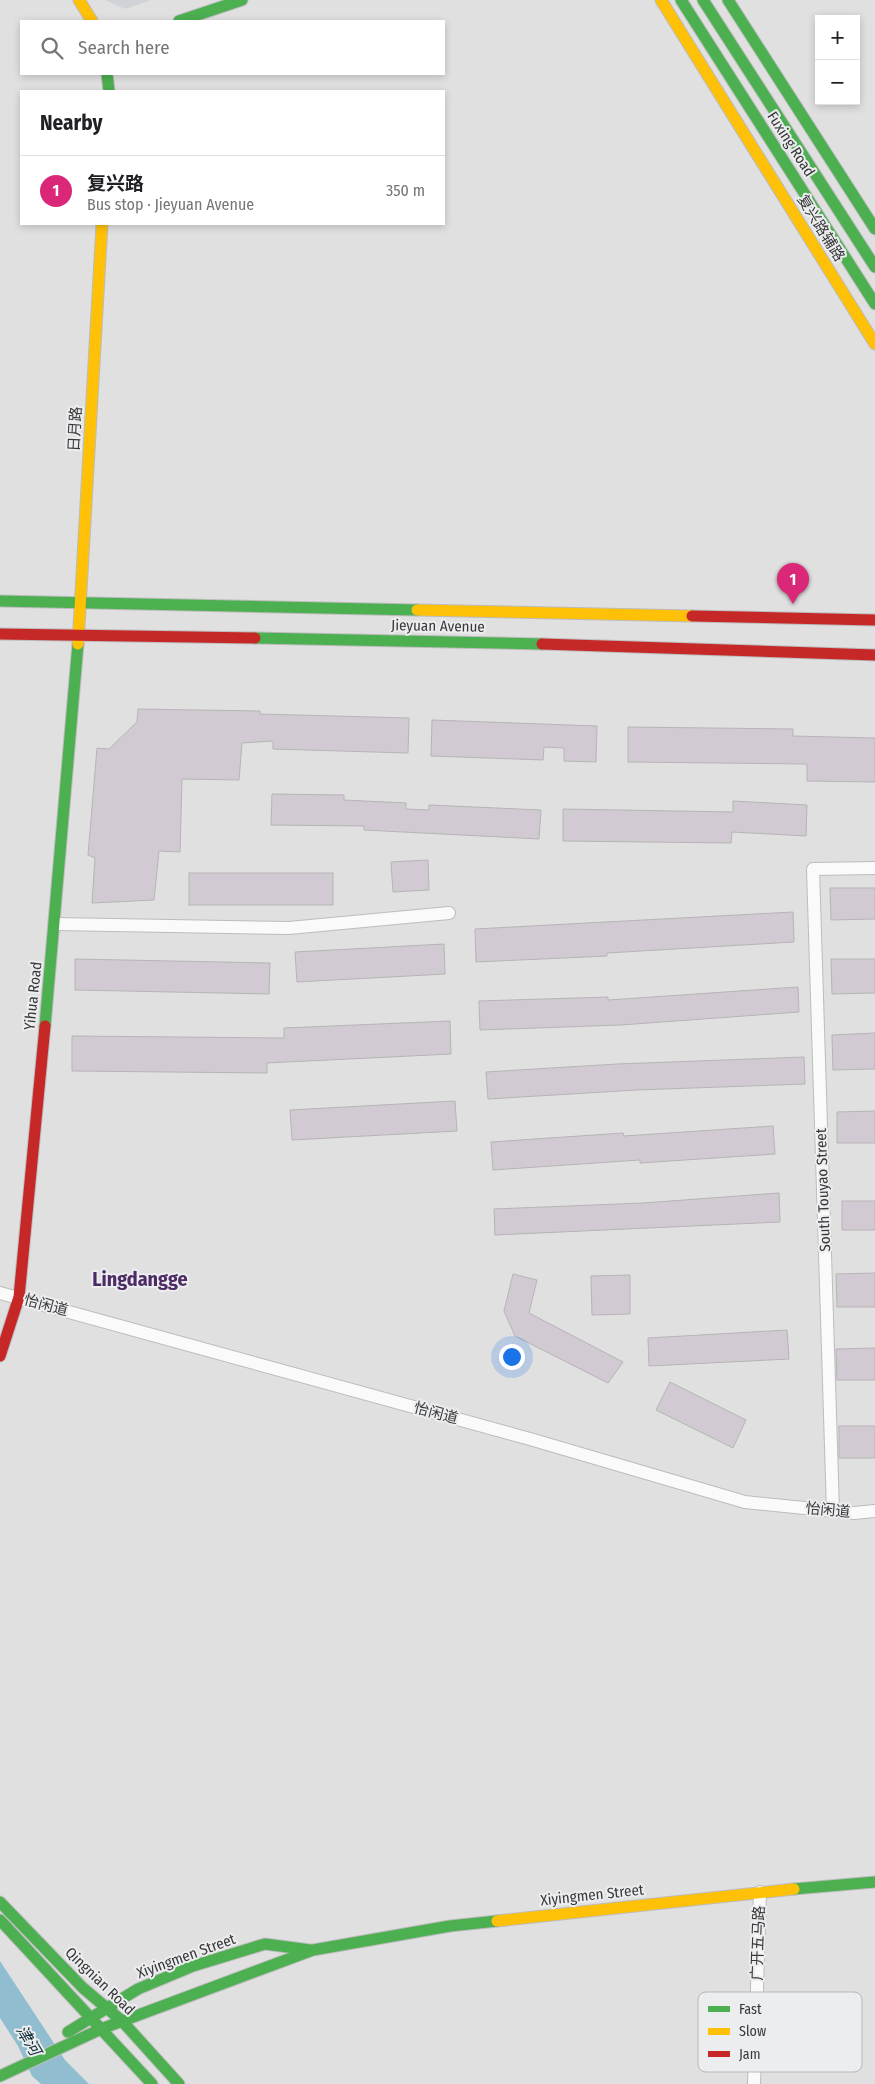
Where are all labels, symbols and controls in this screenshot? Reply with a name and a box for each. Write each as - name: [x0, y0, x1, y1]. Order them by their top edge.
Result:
- map controls: [815, 15, 860, 105]
- button: +: [815, 15, 860, 60]
- search box: [20, 20, 445, 75]
- icon: search: [38, 34, 66, 62]
- text: Search here: [78, 36, 170, 59]
- button: −: [815, 60, 860, 105]
- street label: Fuxing Road: [763, 108, 819, 180]
- text: Nearby: [40, 110, 102, 136]
- text: 复兴路: [87, 172, 144, 195]
- text: 1: [53, 181, 59, 200]
- text: 350 m: [386, 181, 425, 200]
- street label: 复兴路辅路: [793, 191, 849, 265]
- text: Bus stop · Jieyuan Avenue: [87, 195, 254, 214]
- street label: 日月路: [65, 406, 85, 452]
- pin: 1: [777, 563, 809, 604]
- street label: Jieyuan Avenue: [391, 616, 485, 636]
- street label: Yihua Road: [20, 961, 46, 1031]
- street label: South Touyao Street: [812, 1128, 834, 1252]
- district label: Lingdangge: [92, 1267, 188, 1291]
- street label: 怡闲道: [22, 1290, 70, 1320]
- your location: [499, 1344, 525, 1370]
- street label: 怡闲道: [412, 1398, 460, 1428]
- street label: 怡闲道: [805, 1499, 851, 1521]
- street label: Xiyingmen Street: [539, 1881, 645, 1909]
- street label: 广开五马路: [748, 1905, 768, 1981]
- street label: Xiyingmen Street: [134, 1930, 238, 1982]
- street label: Qingnian Road: [61, 1943, 139, 2019]
- legend: [698, 1992, 862, 2072]
- text: Fast: [739, 2001, 762, 2018]
- water label: 津河: [12, 2022, 46, 2061]
- text: Slow: [739, 2023, 766, 2040]
- text: Jam: [739, 2046, 760, 2063]

